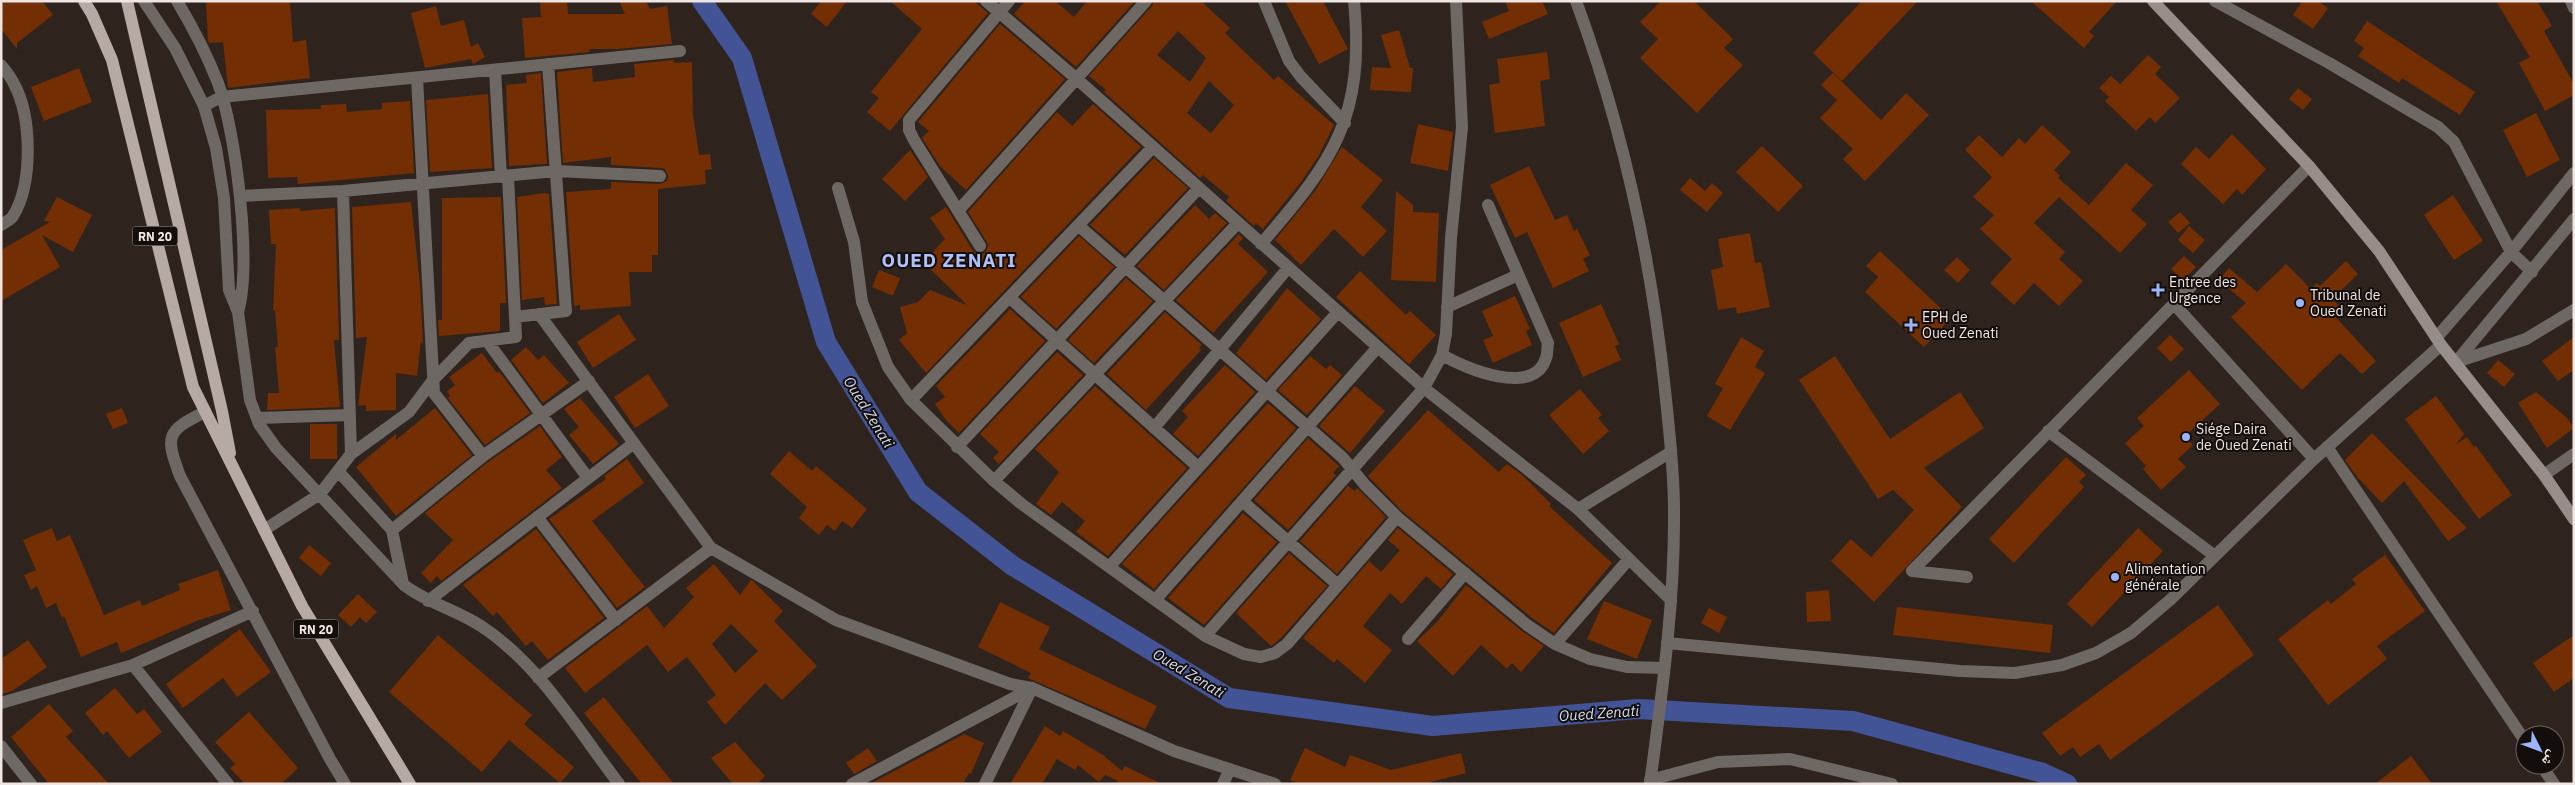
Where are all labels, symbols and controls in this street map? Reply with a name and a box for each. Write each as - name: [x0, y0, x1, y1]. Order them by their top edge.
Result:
- road number: RN 20: [132, 227, 178, 246]
- district label: OUED ZENATI: [882, 248, 1016, 272]
- place label: Entree des Urgence: [2169, 273, 2237, 307]
- marker: Entree des Urgence: [2151, 283, 2165, 297]
- place label: Tribunal de Oued Zenati: [2310, 286, 2387, 320]
- marker: Tribunal de Oued Zenati: [2294, 297, 2306, 309]
- place label: EPH de Oued Zenati: [1922, 308, 1999, 342]
- marker: EPH de Oued Zenati: [1904, 318, 1918, 332]
- water label: Oued Zenati: [840, 373, 898, 451]
- place label: Siége Daira de Oued Zenati: [2196, 420, 2292, 454]
- marker: Siége Daira de Oued Zenati: [2180, 431, 2192, 443]
- place label: Alimentation générale: [2125, 560, 2206, 594]
- marker: Alimentation générale: [2109, 571, 2121, 583]
- road number: RN 20: [294, 620, 338, 638]
- water label: Oued Zenati: [1150, 644, 1228, 702]
- water label: Oued Zenati: [1558, 701, 1640, 725]
- north arrow: [2515, 725, 2565, 775]
- text: ش: [2538, 747, 2561, 770]

